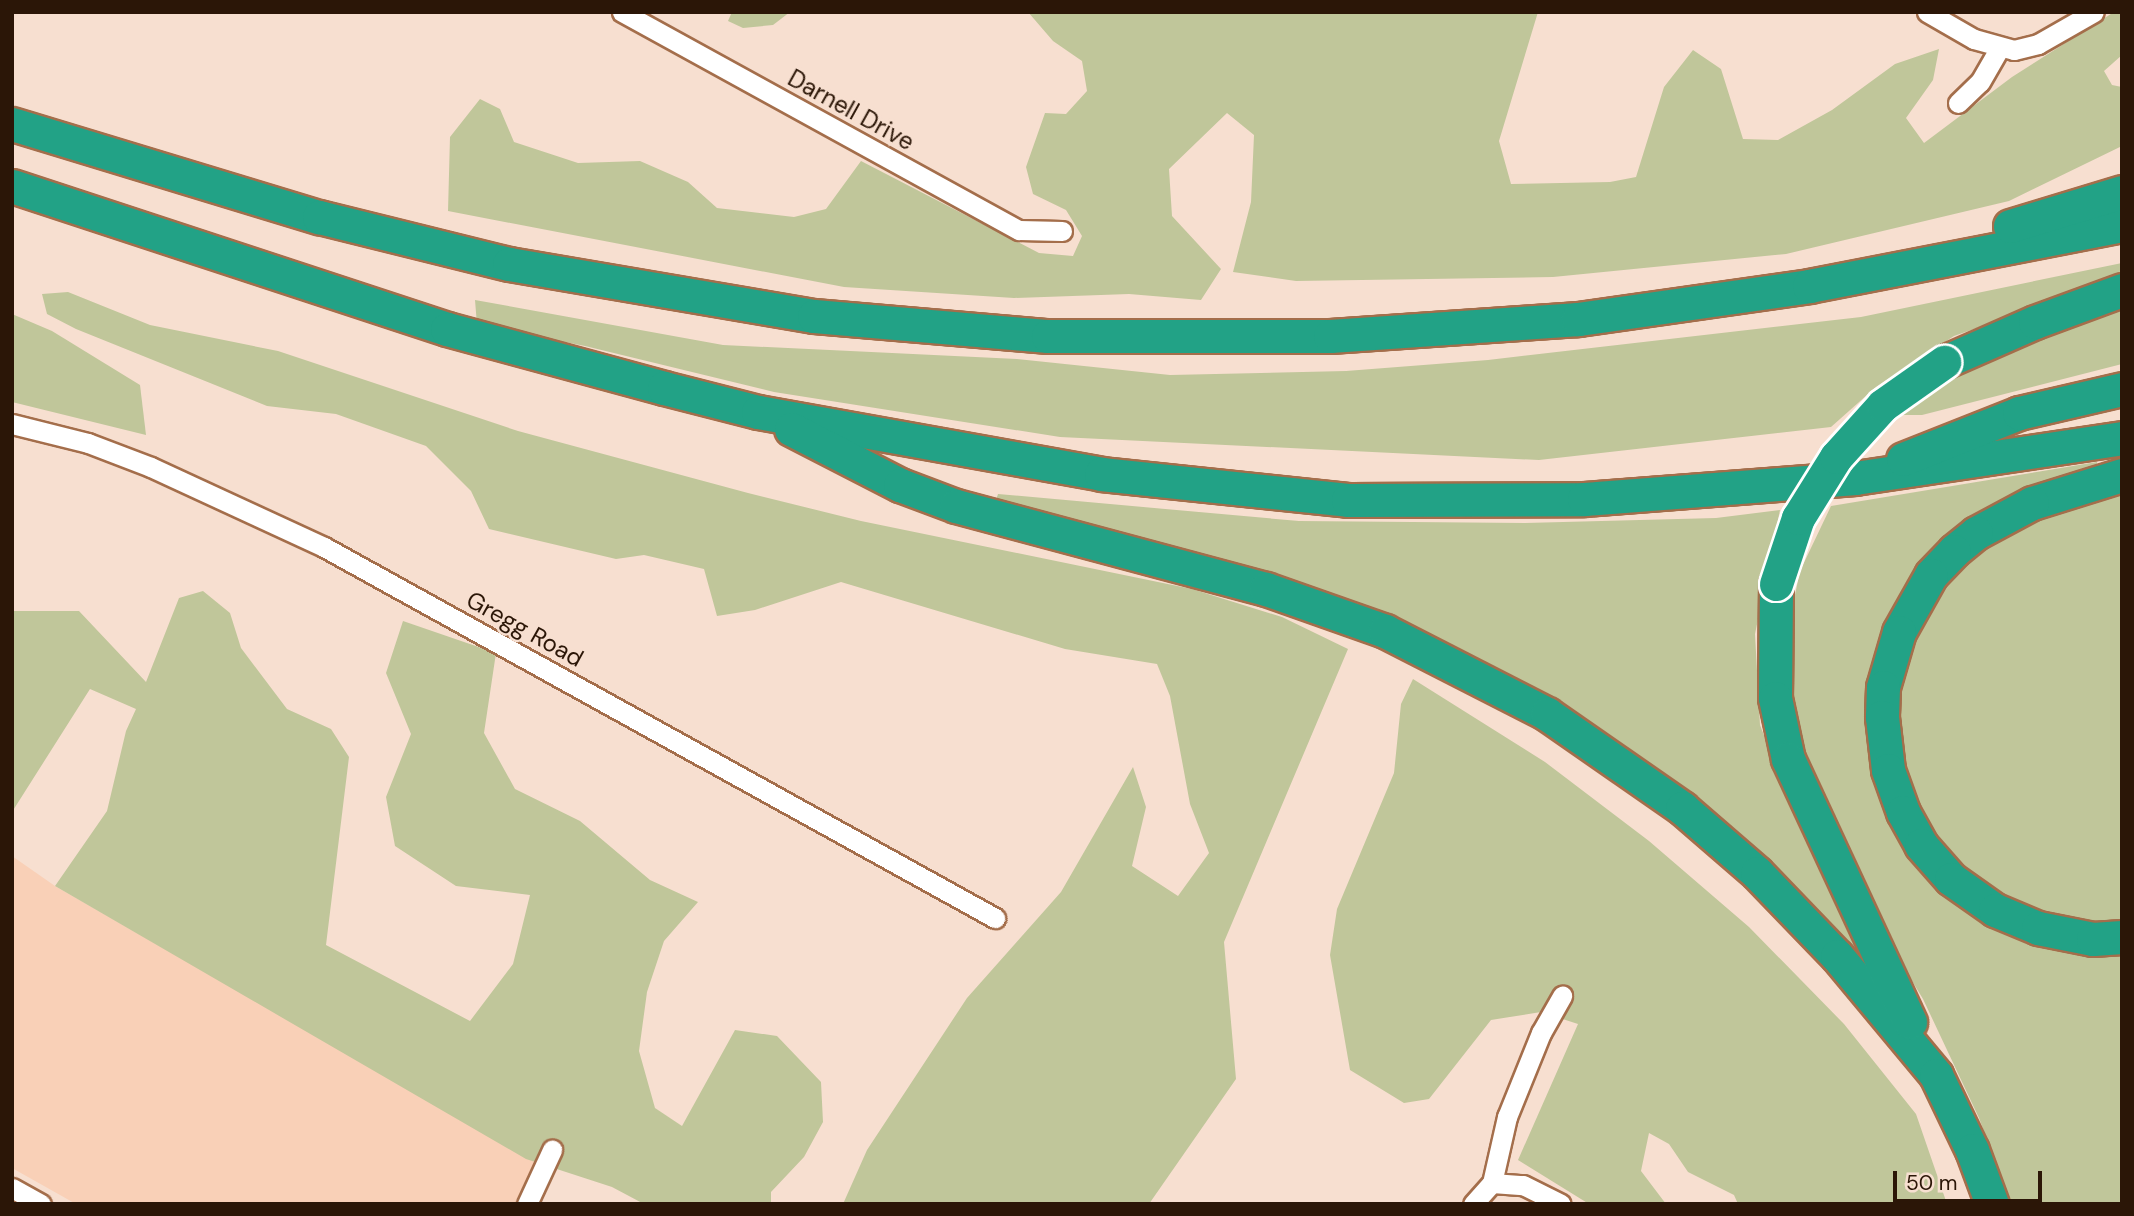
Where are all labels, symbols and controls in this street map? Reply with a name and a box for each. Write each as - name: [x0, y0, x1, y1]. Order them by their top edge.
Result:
- street label: Darnell Drive: [783, 64, 919, 156]
- street label: Gregg Road: [462, 585, 588, 673]
- scale bar: [1896, 1156, 2045, 1200]
- text: 50 m: [1906, 1169, 1957, 1197]

